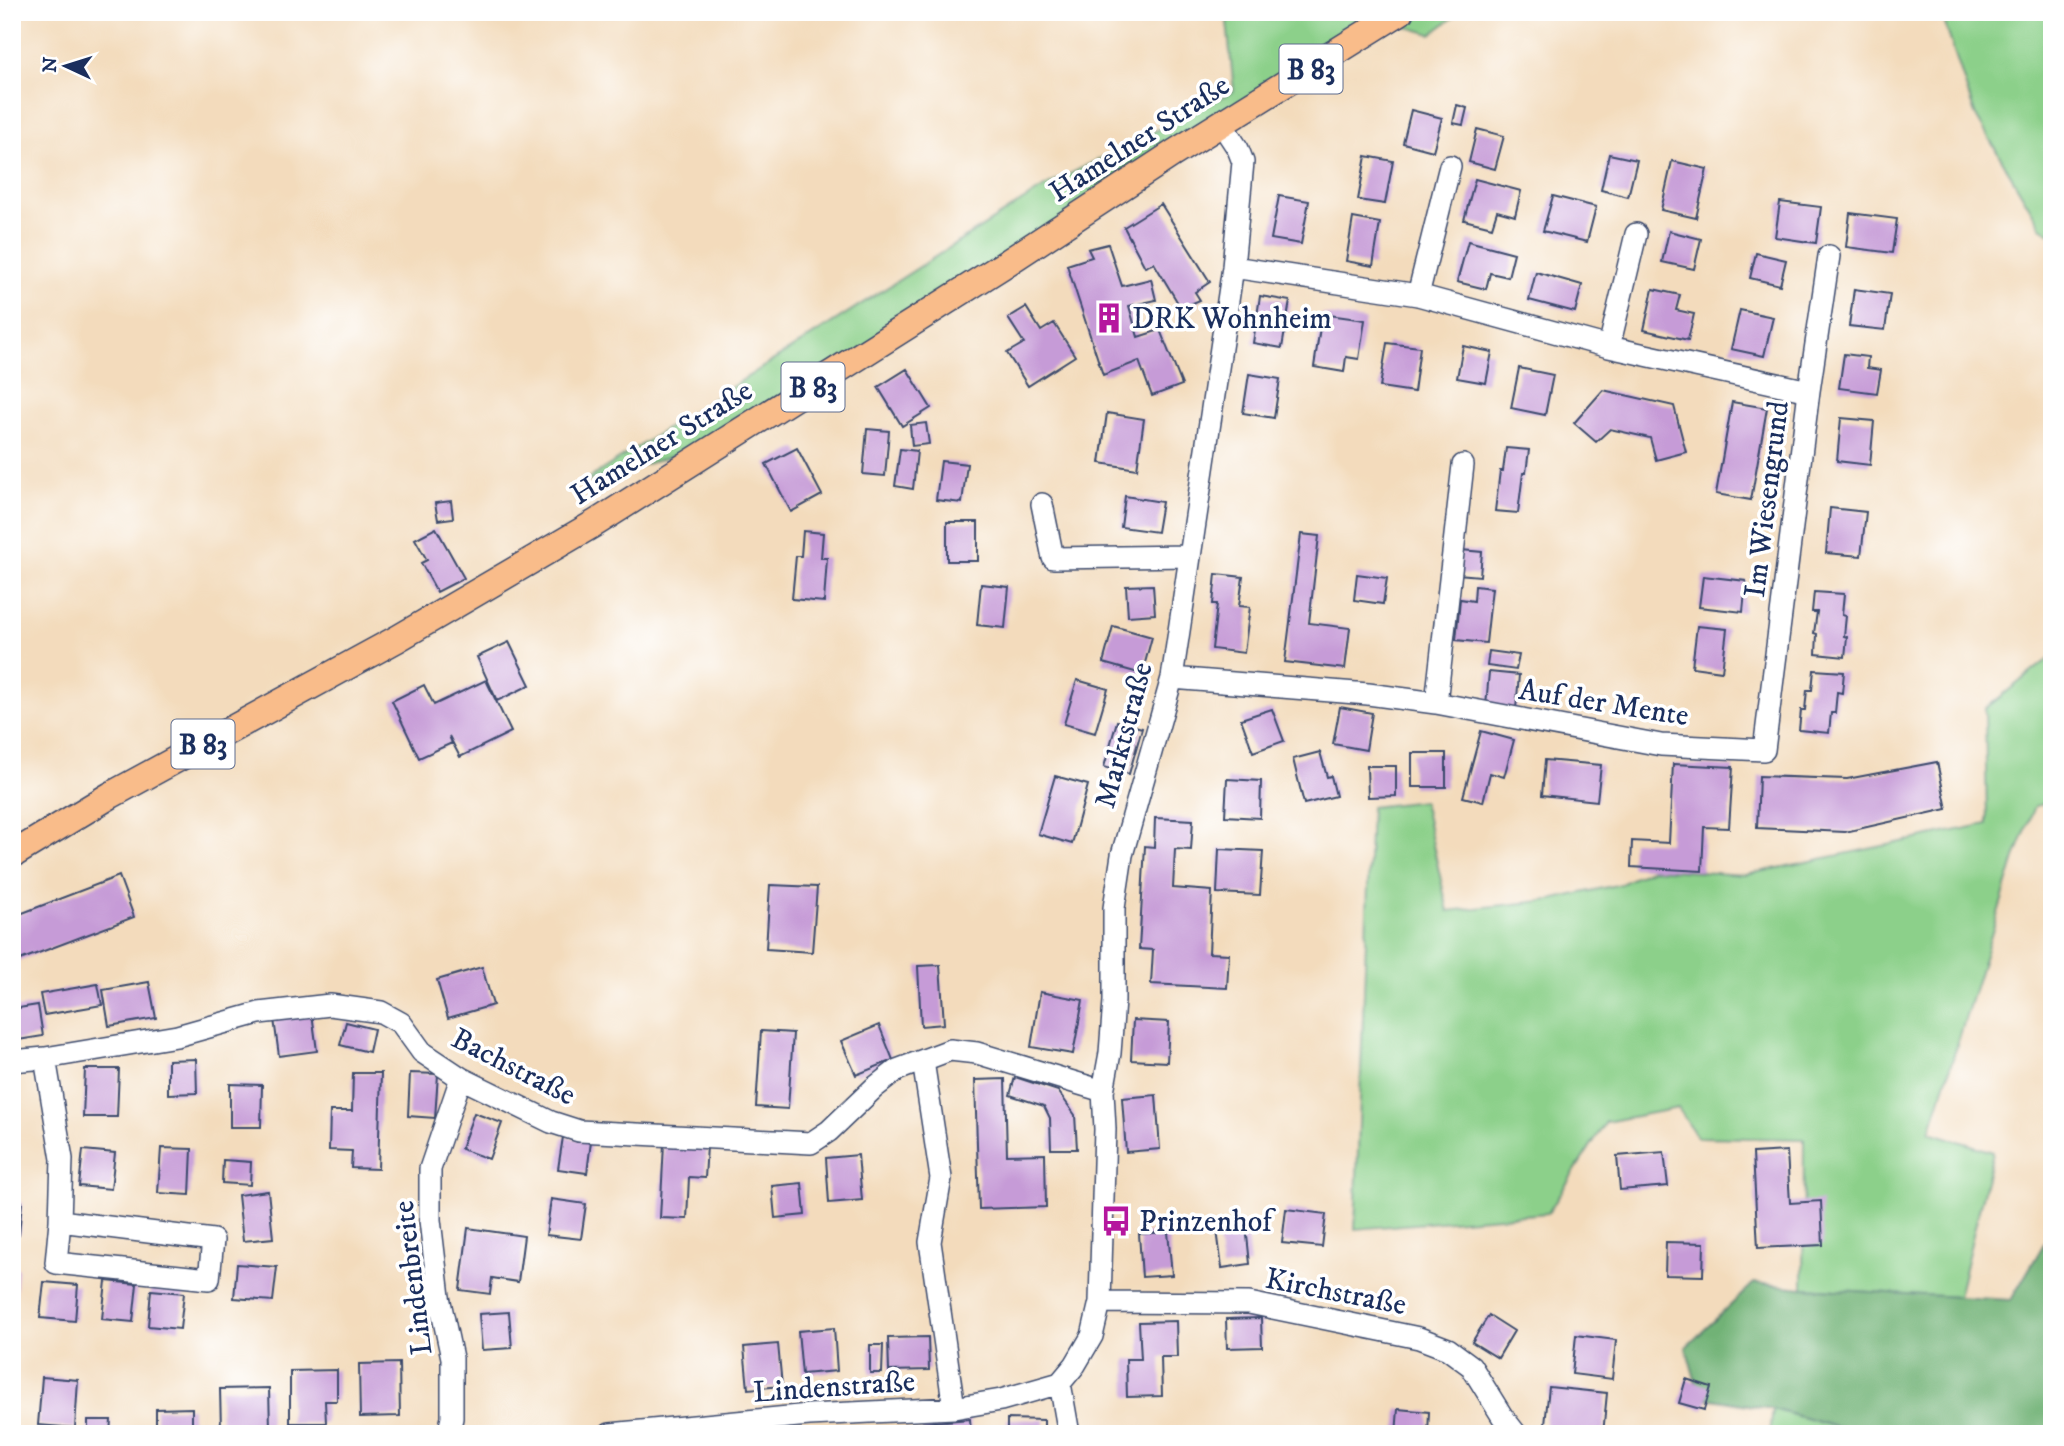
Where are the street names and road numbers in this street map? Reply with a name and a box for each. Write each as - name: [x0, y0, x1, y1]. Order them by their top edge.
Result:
- road number: B 83: [1280, 44, 1342, 94]
- street label: Hamelner Straße: [1043, 67, 1237, 211]
- road number: B 83: [782, 362, 844, 412]
- street label: Hamelner Straße: [564, 373, 759, 514]
- street label: Im Wiesengrund: [1737, 399, 1798, 600]
- street label: Marktstraße: [1087, 658, 1162, 812]
- street label: Auf der Mente: [1516, 672, 1691, 735]
- road number: B 83: [172, 720, 234, 768]
- street label: Bachstraße: [445, 1020, 582, 1114]
- street label: Lindenbreite: [386, 1199, 441, 1357]
- street label: Kirchstraße: [1262, 1261, 1409, 1324]
- street label: Lindenstraße: [752, 1363, 916, 1412]

